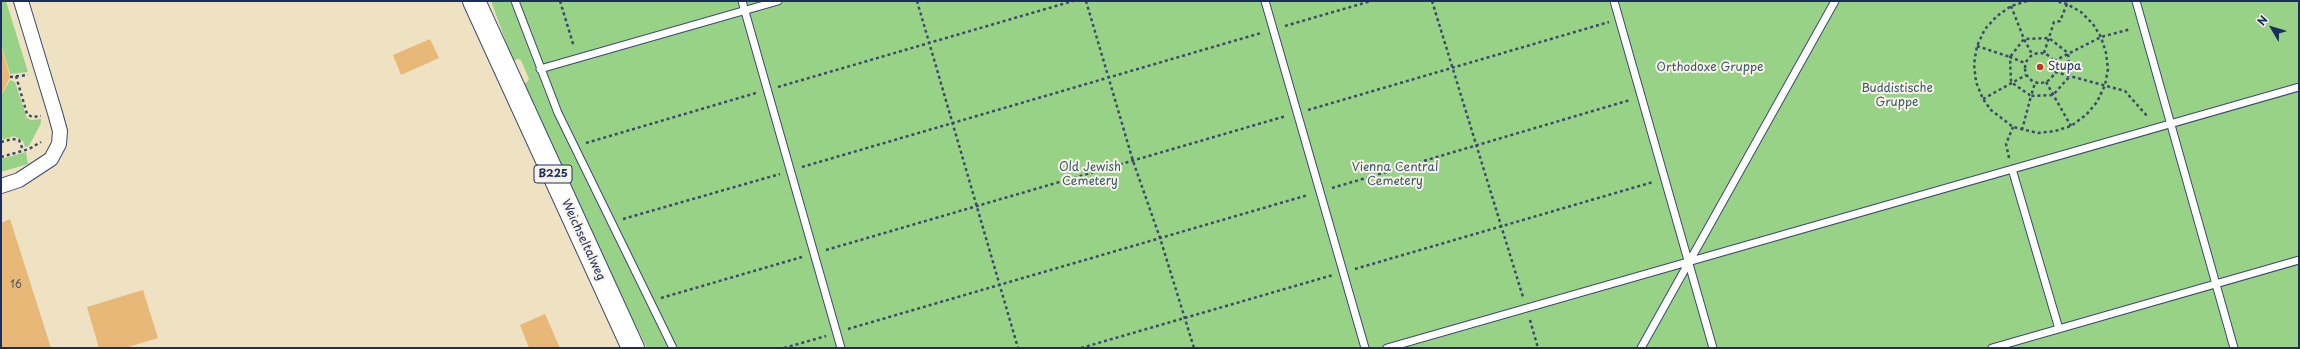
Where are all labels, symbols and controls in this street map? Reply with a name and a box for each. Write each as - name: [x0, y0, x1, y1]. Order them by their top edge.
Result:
- north arrow: [2252, 8, 2292, 48]
- text: N: [2253, 12, 2272, 29]
- place label: Stupa: [2048, 60, 2081, 74]
- park label: Orthodoxe Gruppe: [1657, 61, 1763, 75]
- marker: Stupa: [2035, 62, 2045, 72]
- park label: Buddistische Gruppe: [1861, 82, 1933, 110]
- park label: Old Jewish Cemetery: [1059, 161, 1121, 189]
- park label: Vienna Central Cemetery: [1352, 161, 1438, 189]
- road number: B225: [534, 165, 572, 183]
- street label: Weichseltalweg: [558, 197, 608, 283]
- house number: 16: [10, 279, 22, 291]

